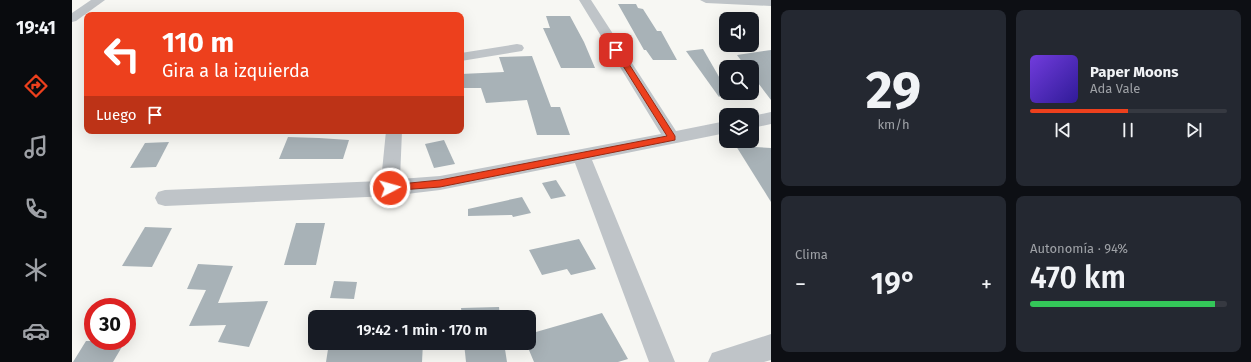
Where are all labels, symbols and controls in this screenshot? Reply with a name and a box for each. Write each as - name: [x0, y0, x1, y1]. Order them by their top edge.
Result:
- map controls: [719, 12, 759, 148]
- button: sound: [719, 12, 759, 52]
- text: 19:41: [16, 17, 56, 39]
- text: 110 m: [162, 26, 234, 59]
- icon: left: [96, 28, 148, 80]
- pin: [599, 33, 633, 67]
- icon: arrive: [605, 39, 627, 61]
- text: 29: [866, 59, 921, 122]
- text: Gira a la izquierda: [162, 60, 310, 82]
- button: search: [719, 60, 759, 100]
- text: Paper Moons: [1090, 63, 1178, 81]
- icon: directions: [22, 72, 50, 100]
- text: Ada Vale: [1090, 81, 1140, 96]
- icon: arrive: [144, 104, 166, 126]
- text: Luego: [96, 106, 136, 124]
- button: layers: [719, 108, 759, 148]
- text: km/h: [877, 117, 910, 132]
- icon: previous: [1052, 119, 1074, 141]
- icon: pause: [1117, 119, 1139, 141]
- icon: next: [1183, 119, 1205, 141]
- icon: music: [22, 133, 50, 161]
- position arrow: [369, 167, 411, 209]
- icon: phone: [22, 195, 50, 223]
- text: Autonomía · 94%: [1030, 241, 1128, 256]
- text: Clima: [795, 247, 828, 262]
- icon: climate: [22, 256, 50, 284]
- text: 470 km: [1030, 260, 1126, 296]
- text: 19°: [871, 266, 916, 302]
- text: −: [795, 271, 806, 298]
- text: +: [981, 271, 992, 298]
- speed limit sign: 30: [84, 298, 136, 350]
- icon: car: [22, 317, 50, 345]
- text: 19:42 · 1 min · 170 m: [356, 321, 488, 339]

